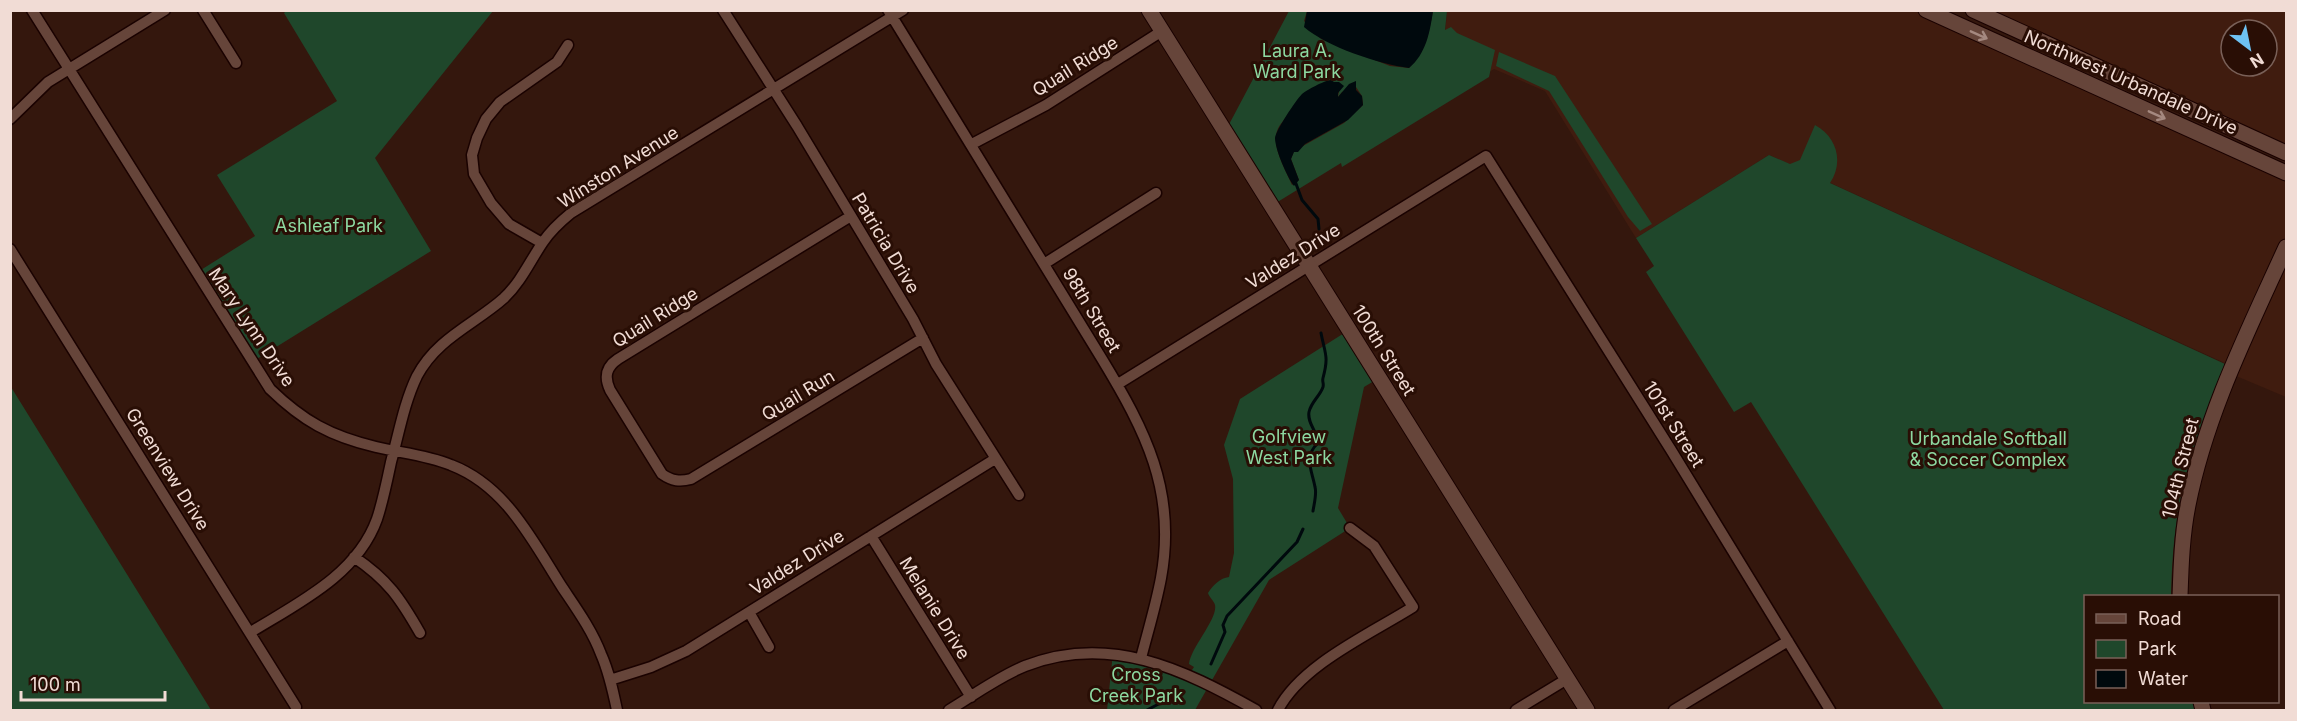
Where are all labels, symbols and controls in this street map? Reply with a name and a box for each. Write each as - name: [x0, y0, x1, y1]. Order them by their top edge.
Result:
- north arrow: [2219, 18, 2279, 78]
- street label: Northwest Urbandale Drive: [2021, 25, 2241, 139]
- one-way arrow: [1970, 29, 1988, 41]
- street label: Quail Ridge: [1028, 31, 1122, 101]
- park label: Laura A. Ward Park: [1253, 40, 1341, 82]
- text: N: [2246, 49, 2267, 72]
- one-way arrow: [2147, 110, 2166, 121]
- street label: Winston Avenue: [554, 122, 682, 212]
- street label: Patricia Drive: [848, 189, 924, 297]
- park label: Ashleaf Park: [275, 215, 383, 236]
- street label: Valdez Drive: [1242, 219, 1344, 293]
- street label: Mary Lynn Drive: [205, 264, 299, 390]
- street label: 98th Street: [1059, 264, 1125, 356]
- street label: Quail Ridge: [608, 282, 702, 352]
- street label: 100th Street: [1348, 301, 1420, 399]
- street label: Quail Run: [758, 365, 838, 425]
- street label: 101st Street: [1639, 377, 1709, 471]
- street label: Greenview Drive: [122, 404, 214, 534]
- street label: 104th Street: [2157, 416, 2203, 520]
- park label: Golfview West Park: [1246, 426, 1332, 468]
- park label: Urbandale Softball & Soccer Complex: [1909, 428, 2067, 470]
- street label: Valdez Drive: [746, 525, 848, 599]
- street label: Melanie Drive: [895, 553, 975, 663]
- legend: [2084, 595, 2279, 703]
- text: Road: [2138, 608, 2181, 629]
- text: Park: [2138, 638, 2177, 659]
- scale bar: [21, 664, 165, 702]
- park label: Cross Creek Park: [1089, 664, 1183, 706]
- text: Water: [2138, 668, 2188, 689]
- text: 100 m: [30, 674, 81, 695]

